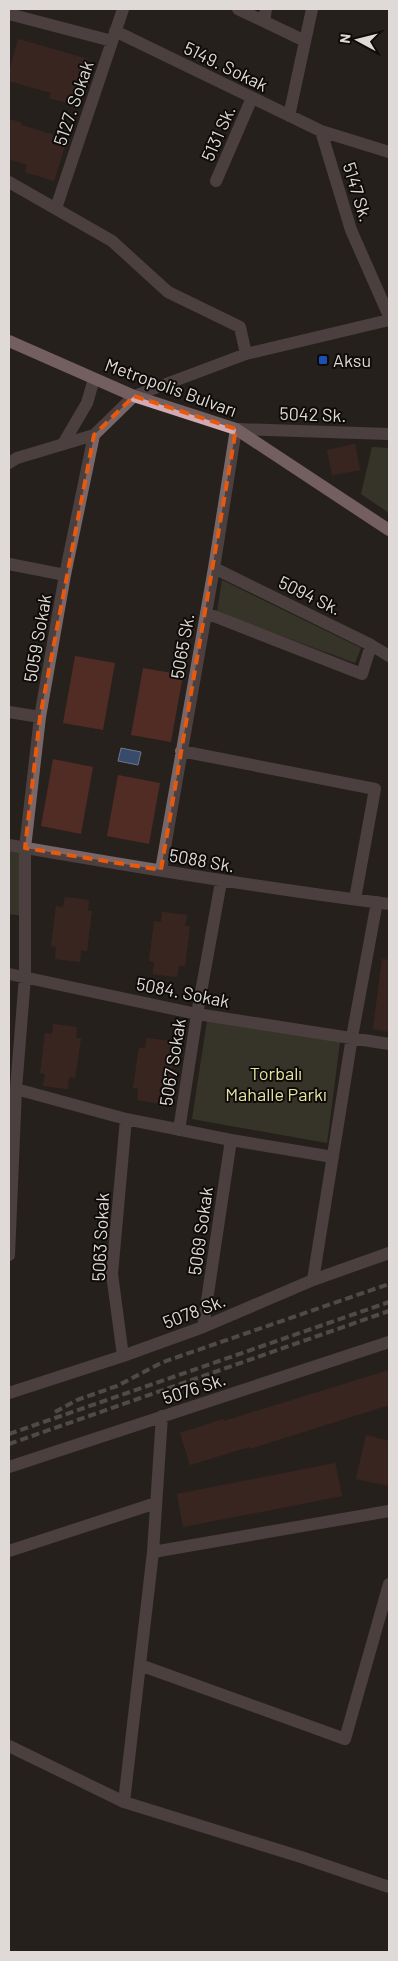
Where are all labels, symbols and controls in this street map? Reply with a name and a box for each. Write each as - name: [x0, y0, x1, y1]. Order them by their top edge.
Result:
- north arrow: [333, 15, 383, 65]
- text: N: [336, 33, 354, 44]
- street label: 5149. Sokak: [181, 36, 271, 96]
- street label: 5127. Sokak: [48, 58, 98, 148]
- street label: 5131 Sk.: [196, 102, 240, 164]
- street label: 5147 Sk.: [339, 160, 377, 224]
- place label: Aksu: [333, 349, 371, 371]
- street label: Metropolis Bulvarı: [102, 353, 240, 421]
- marker: Aksu: [317, 354, 329, 366]
- street label: 5042 Sk.: [279, 402, 347, 426]
- street label: 5094 Sk.: [275, 570, 345, 620]
- street label: 5059 Sokak: [18, 592, 56, 684]
- street label: 5065 Sk.: [165, 612, 199, 680]
- street label: 5088 Sk.: [167, 843, 237, 877]
- street label: 5084. Sokak: [134, 972, 232, 1012]
- street label: 5067 Sokak: [154, 1017, 190, 1107]
- park label: Torbalı Mahalle Parkı: [225, 1062, 327, 1105]
- street label: 5069 Sokak: [183, 1185, 217, 1277]
- street label: 5063 Sokak: [87, 1192, 113, 1282]
- street label: 5078 Sk.: [160, 1289, 228, 1333]
- street label: 5076 Sk.: [160, 1367, 228, 1409]

